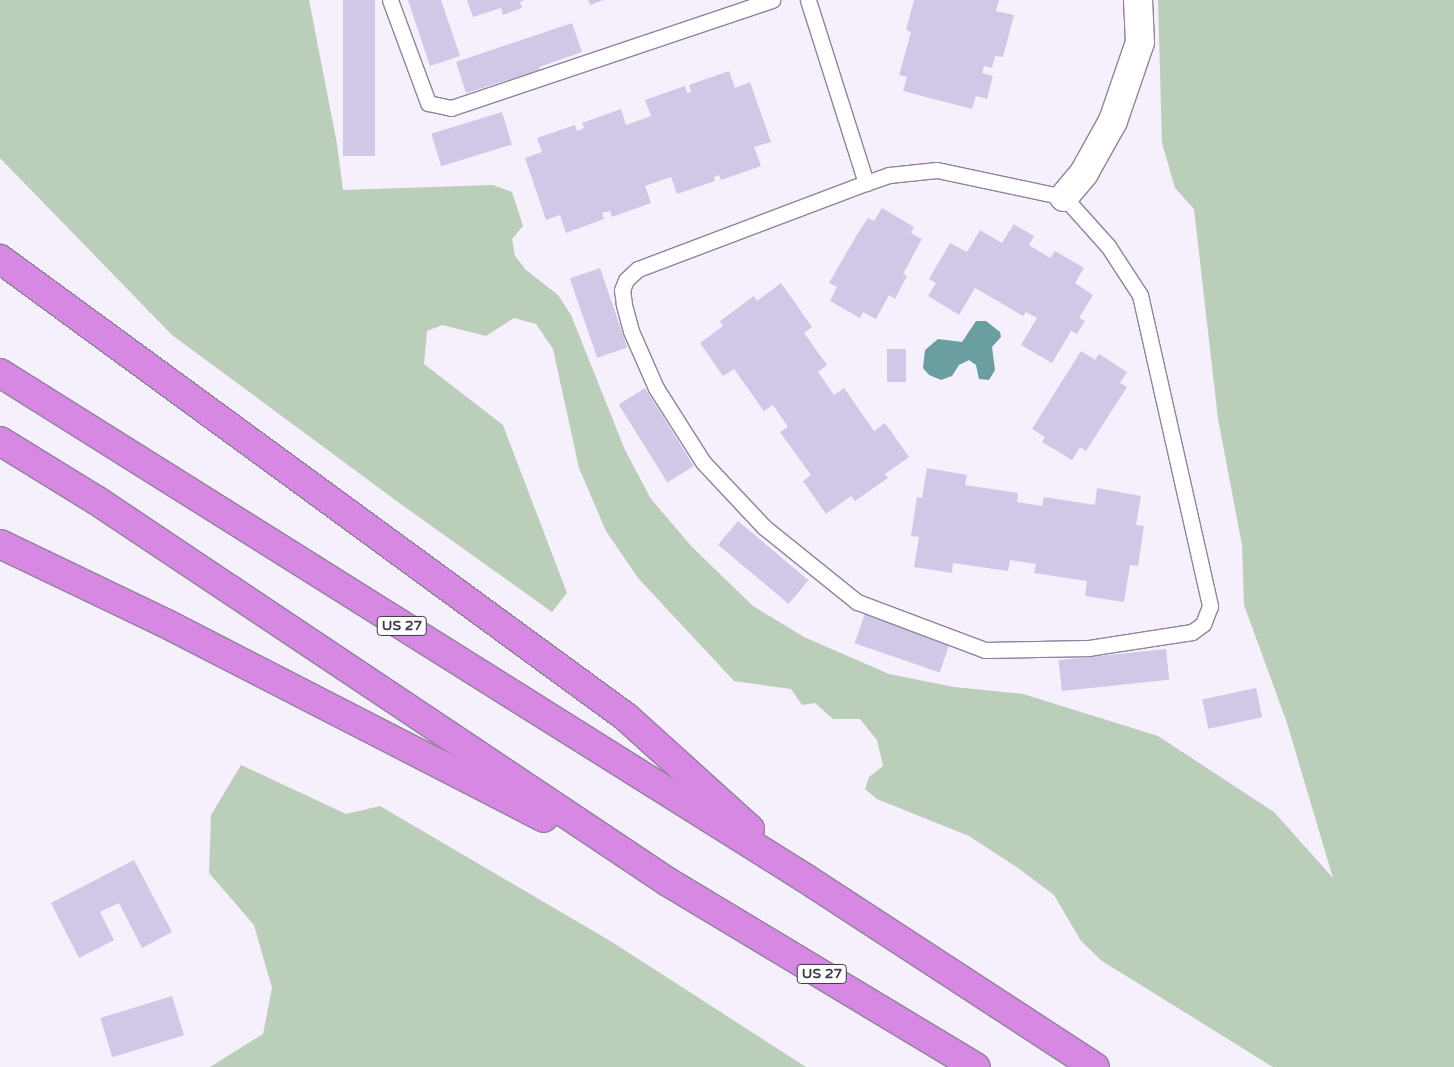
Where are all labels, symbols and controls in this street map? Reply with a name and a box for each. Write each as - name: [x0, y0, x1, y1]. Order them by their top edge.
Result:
- road number: US 27: [376, 614, 428, 638]
- road number: US 27: [796, 962, 848, 986]

